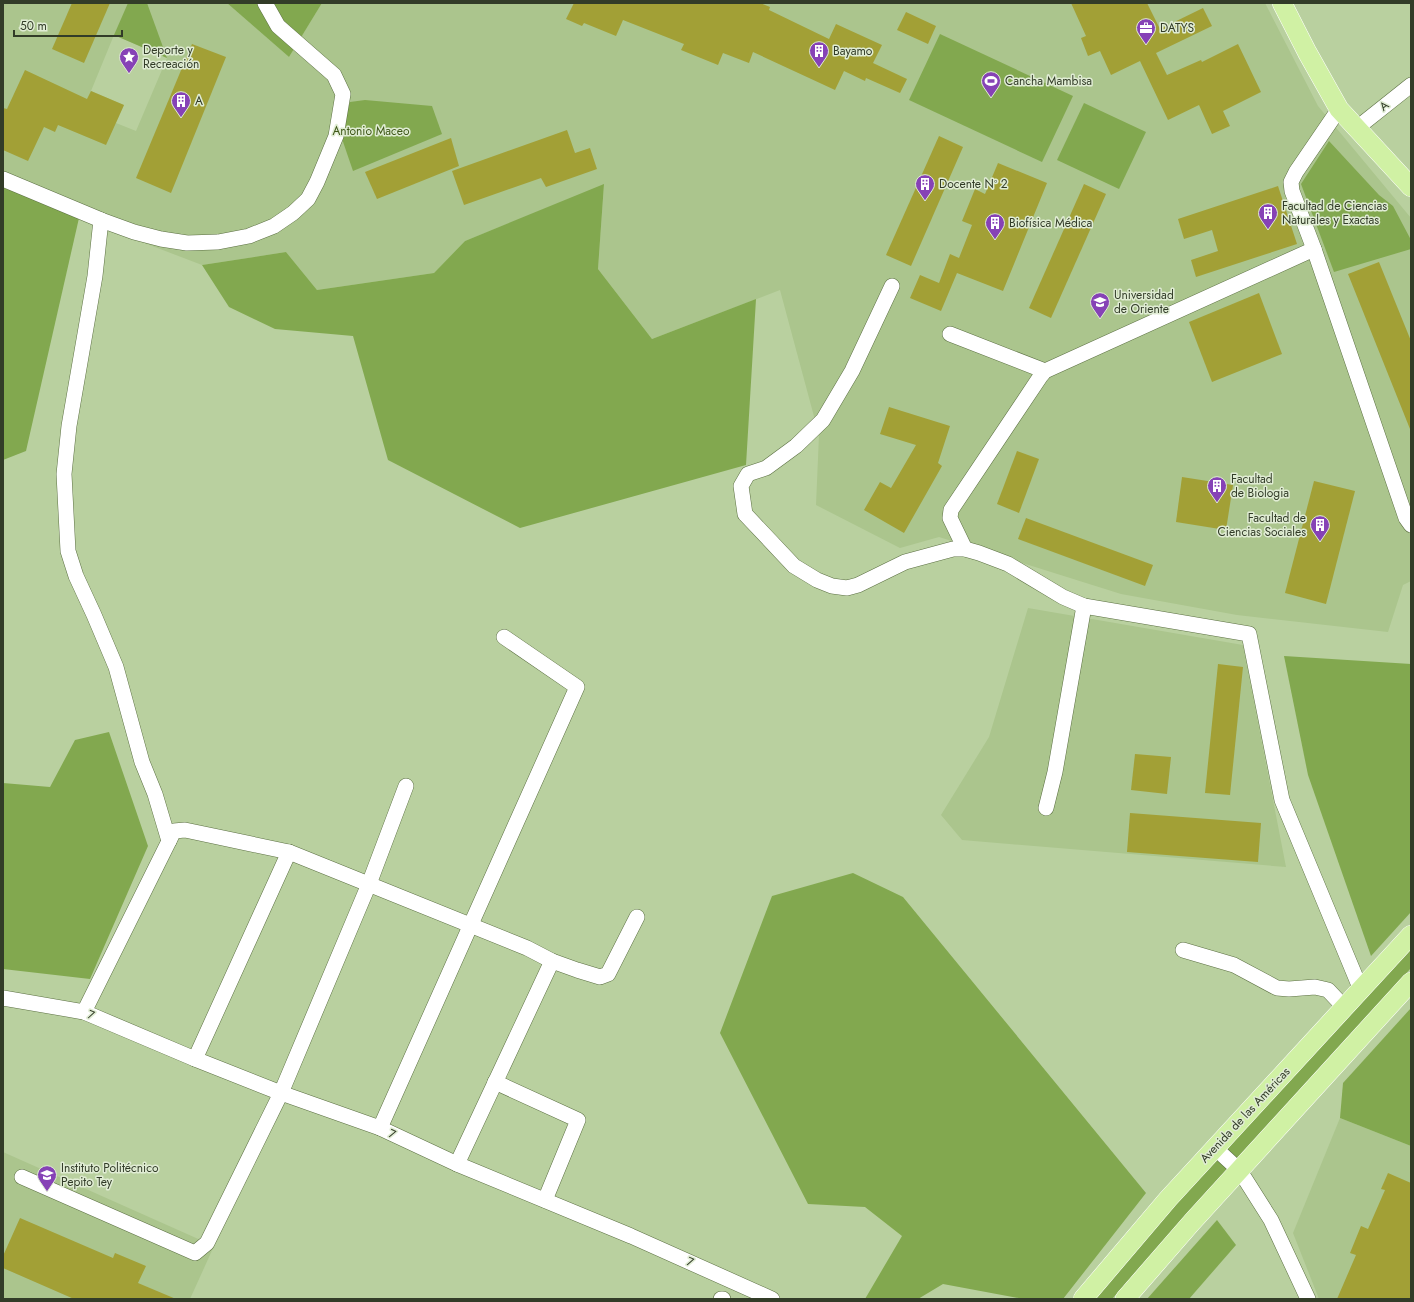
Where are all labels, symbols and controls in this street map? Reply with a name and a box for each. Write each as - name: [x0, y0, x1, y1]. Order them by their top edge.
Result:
- scale bar: [14, 12, 122, 38]
- text: 50 m: [20, 17, 47, 35]
- office icon: DATYS: [1135, 17, 1157, 45]
- place label: DATYS: [1160, 19, 1195, 37]
- building icon: Bayamo: [808, 40, 830, 68]
- place label: Deporte y Recreación: [143, 41, 199, 73]
- place label: Bayamo: [833, 42, 873, 60]
- place icon: Deporte y Recreación: [118, 46, 140, 74]
- sports icon: Cancha Mambisa: [980, 70, 1002, 98]
- place label: Cancha Mambisa: [1005, 72, 1092, 90]
- building icon: A: [170, 90, 192, 118]
- place label: A: [195, 92, 203, 110]
- street label: A: [1375, 96, 1393, 115]
- park label: Antonio Maceo: [332, 122, 410, 140]
- building icon: Docente Nº 2: [914, 173, 936, 201]
- place label: Docente Nº 2: [939, 175, 1008, 193]
- place label: Facultad de Ciencias Naturales y Exactas: [1282, 197, 1387, 229]
- building icon: Facultad de Ciencias Naturales y Exactas: [1257, 202, 1279, 230]
- building icon: Biofísica Médica: [984, 212, 1006, 240]
- place label: Biofísica Médica: [1009, 214, 1093, 232]
- place label: Universidad de Oriente: [1114, 286, 1174, 318]
- school or university icon: Universidad de Oriente: [1089, 291, 1111, 319]
- place label: Facultad de Biologia: [1231, 470, 1289, 502]
- building icon: Facultad de Biologia: [1206, 475, 1228, 503]
- place label: Facultad de Ciencias Sociales: [1218, 509, 1306, 541]
- building icon: Facultad de Ciencias Sociales: [1309, 514, 1331, 542]
- street label: 7: [85, 1005, 98, 1025]
- street label: Avenida de las Américas: [1196, 1063, 1294, 1167]
- street label: 7: [385, 1125, 399, 1144]
- place label: Instituto Politécnico Pepito Tey: [61, 1159, 159, 1191]
- school or university icon: Instituto Politécnico Pepito Tey: [36, 1164, 58, 1192]
- street label: 7: [683, 1252, 697, 1272]

